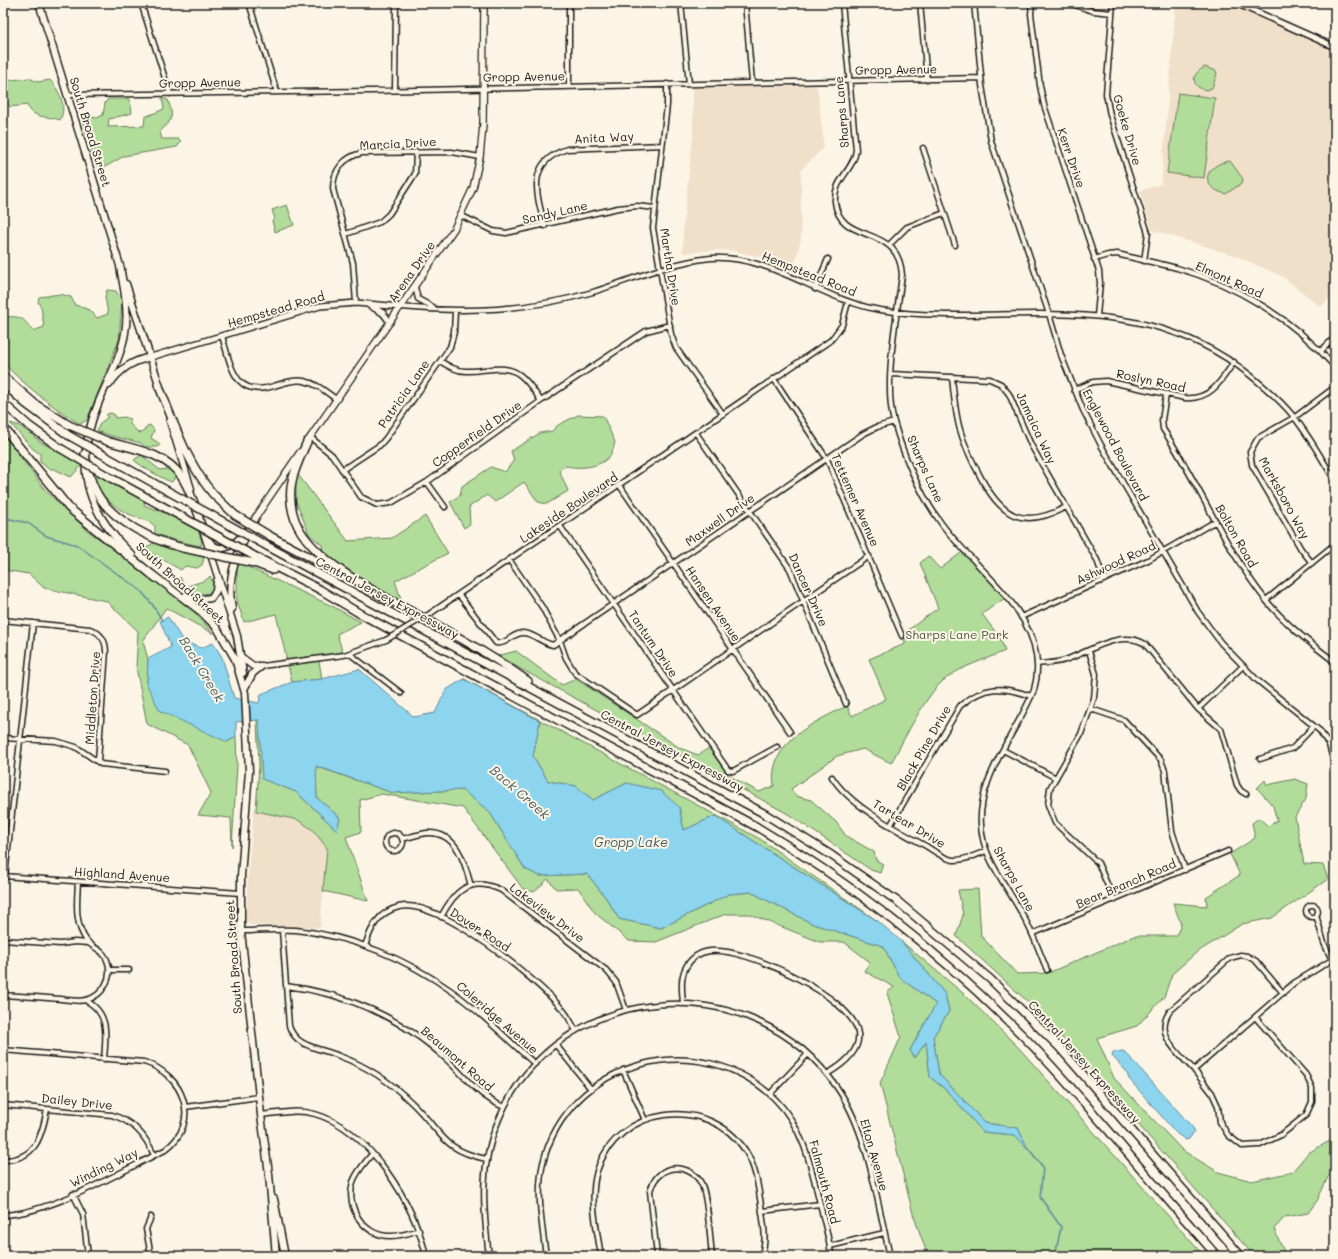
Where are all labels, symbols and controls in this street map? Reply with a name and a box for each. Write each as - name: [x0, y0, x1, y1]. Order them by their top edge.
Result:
- street label: Gropp Avenue: [855, 60, 937, 78]
- street label: Gropp Avenue: [483, 67, 565, 85]
- street label: Gropp Avenue: [159, 73, 241, 91]
- street label: South Broad Street: [67, 75, 115, 189]
- street label: Sharps Lane: [830, 76, 852, 149]
- street label: Goeke Drive: [1110, 93, 1146, 167]
- street label: Kerr Drive: [1054, 126, 1090, 190]
- street label: Anita Way: [574, 127, 634, 147]
- street label: Marcia Drive: [359, 133, 437, 153]
- street label: Sandy Lane: [521, 197, 589, 227]
- street label: Martha Drive: [657, 227, 685, 307]
- street label: Arena Drive: [384, 238, 438, 305]
- street label: Hempstead Road: [760, 247, 859, 299]
- street label: Elmont Road: [1193, 257, 1266, 301]
- street label: Hempstead Road: [225, 287, 327, 331]
- street label: Patricia Lane: [374, 356, 433, 431]
- street label: Roslyn Road: [1115, 365, 1188, 395]
- street label: Englewood Boulevard: [1079, 386, 1152, 504]
- street label: Jamaica Way: [1013, 389, 1061, 466]
- street label: Copperfield Drive: [428, 396, 524, 470]
- street label: Sharps Lane: [904, 432, 948, 505]
- street label: Tettemer Avenue: [828, 450, 884, 549]
- street label: Marksboro Way: [1256, 454, 1314, 541]
- street label: Lakeside Boulevard: [516, 468, 621, 546]
- street label: Maxwell Drive: [681, 489, 757, 549]
- street label: Bolton Road: [1212, 501, 1262, 570]
- street label: Ashwood Road: [1073, 537, 1158, 587]
- street label: South Broad Street: [133, 538, 228, 626]
- street label: Dancer Drive: [786, 551, 832, 629]
- street label: Central Jersey Expressway: [313, 552, 462, 642]
- street label: Hansen Avenue: [683, 563, 745, 644]
- street label: Tantum Drive: [625, 607, 682, 680]
- park label: Sharps Lane Park: [905, 626, 1009, 642]
- water label: Back Creek: [176, 633, 229, 706]
- street label: Middleton Drive: [81, 651, 103, 745]
- street label: Black Pine Drive: [892, 702, 954, 793]
- street label: Central Jersey Expressway: [598, 705, 747, 795]
- water label: Back Creek: [487, 761, 555, 823]
- street label: Tartear Drive: [870, 795, 949, 851]
- water label: Gropp Lake: [594, 833, 668, 850]
- street label: Sharps Lane: [990, 843, 1039, 914]
- street label: Bear Branch Road: [1073, 855, 1179, 911]
- street label: Highland Avenue: [74, 863, 171, 885]
- street label: Lakeview Drive: [507, 879, 588, 946]
- street label: South Broad Street: [221, 900, 245, 1015]
- street label: Dover Road: [447, 904, 514, 955]
- street label: Coleridge Avenue: [453, 977, 542, 1057]
- street label: Central Jersey Expressway: [1025, 996, 1144, 1126]
- street label: Beaumont Road: [418, 1022, 498, 1094]
- street label: Dailey Drive: [41, 1089, 114, 1113]
- street label: Elton Avenue: [857, 1117, 893, 1193]
- street label: Falmouth Road: [806, 1138, 844, 1226]
- street label: Winding Way: [67, 1144, 140, 1190]

